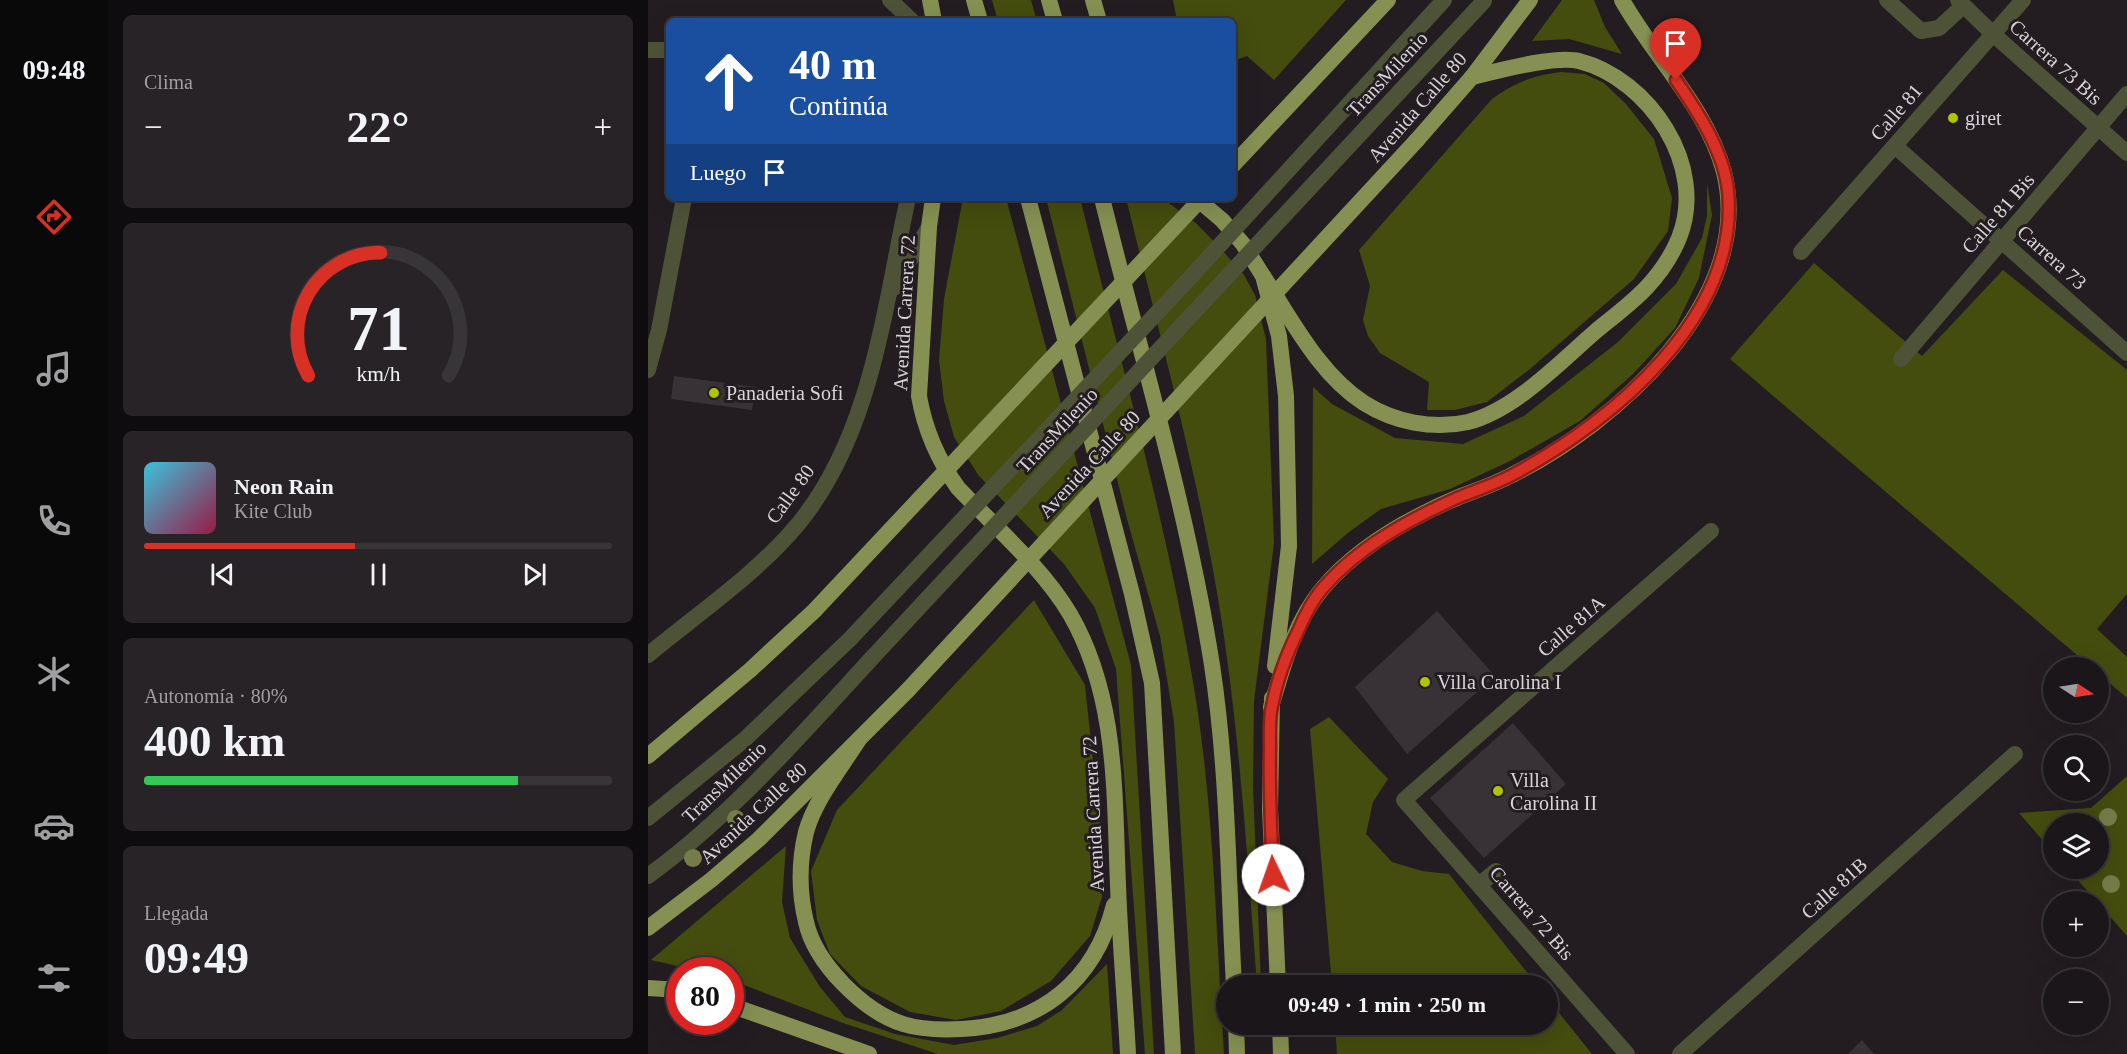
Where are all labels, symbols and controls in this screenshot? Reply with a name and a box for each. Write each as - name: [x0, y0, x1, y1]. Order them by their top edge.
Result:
- street label: Carrera 73 Bis: [2005, 15, 2107, 109]
- pin: [1650, 18, 1701, 80]
- street label: TransMilenio: [1342, 27, 1432, 121]
- icon: arrive: [1659, 27, 1692, 60]
- icon: ahead: [690, 42, 768, 120]
- text: 40 m: [789, 42, 877, 88]
- street label: Avenida Calle 80: [1363, 48, 1471, 166]
- text: 09:48: [23, 55, 86, 85]
- text: Clima: [144, 71, 193, 93]
- street label: Calle 81: [1866, 79, 1926, 145]
- text: Continúa: [789, 91, 888, 121]
- text: 22°: [347, 102, 410, 152]
- place label: giret: [1965, 107, 2002, 130]
- text: −: [144, 109, 163, 145]
- text: +: [593, 109, 612, 145]
- marker: giret: [1946, 111, 1960, 125]
- icon: arrive: [758, 156, 791, 189]
- text: Luego: [690, 160, 746, 185]
- street label: Calle 81 Bis: [1957, 168, 2039, 258]
- icon: directions: [33, 196, 75, 238]
- street label: Carrera 73: [2013, 220, 2091, 294]
- street label: Avenida Carrera 72: [889, 234, 919, 392]
- text: 71: [347, 294, 409, 363]
- icon: music: [33, 348, 75, 390]
- text: km/h: [356, 363, 400, 387]
- place label: Panaderia Sofi: [726, 382, 844, 404]
- street label: TransMilenio: [1012, 383, 1102, 477]
- marker: Panaderia Sofi: [707, 386, 721, 400]
- street label: Avenida Calle 80: [1034, 406, 1144, 522]
- street label: Calle 80: [761, 460, 819, 528]
- text: Neon Rain: [234, 474, 334, 499]
- icon: phone: [33, 500, 75, 542]
- text: Kite Club: [234, 500, 312, 522]
- icon: previous: [206, 558, 239, 591]
- icon: pause: [362, 558, 395, 591]
- icon: next: [518, 558, 551, 591]
- street label: Calle 81A: [1533, 591, 1609, 661]
- icon: climate: [33, 653, 75, 695]
- north arrow: [2043, 657, 2109, 723]
- map controls: [2043, 657, 2109, 1035]
- place label: Villa Carolina I: [1437, 671, 1561, 693]
- marker: Villa Carolina I: [1418, 675, 1432, 689]
- text: Autonomía · 80%: [144, 685, 287, 707]
- text: 400 km: [144, 716, 285, 766]
- street label: Avenida Carrera 72: [1078, 735, 1108, 893]
- button: search: [2043, 735, 2109, 801]
- street label: TransMilenio: [677, 737, 771, 827]
- street label: Avenida Calle 80: [695, 758, 811, 868]
- place label: Villa Carolina II: [1510, 769, 1597, 814]
- marker: Villa Carolina II: [1491, 784, 1505, 798]
- icon: car: [33, 805, 75, 847]
- button: layers: [2043, 813, 2109, 879]
- position arrow: [1241, 843, 1305, 907]
- street label: Calle 81B: [1797, 853, 1871, 923]
- street label: Carrera 72 Bis: [1485, 862, 1579, 964]
- button: +: [2043, 891, 2109, 957]
- text: Llegada: [144, 902, 208, 924]
- text: 09:49: [144, 933, 249, 983]
- icon: filters: [33, 957, 75, 999]
- speed limit sign: 80: [666, 957, 744, 1035]
- button: −: [2043, 969, 2109, 1035]
- text: 09:49 · 1 min · 250 m: [1288, 992, 1486, 1017]

